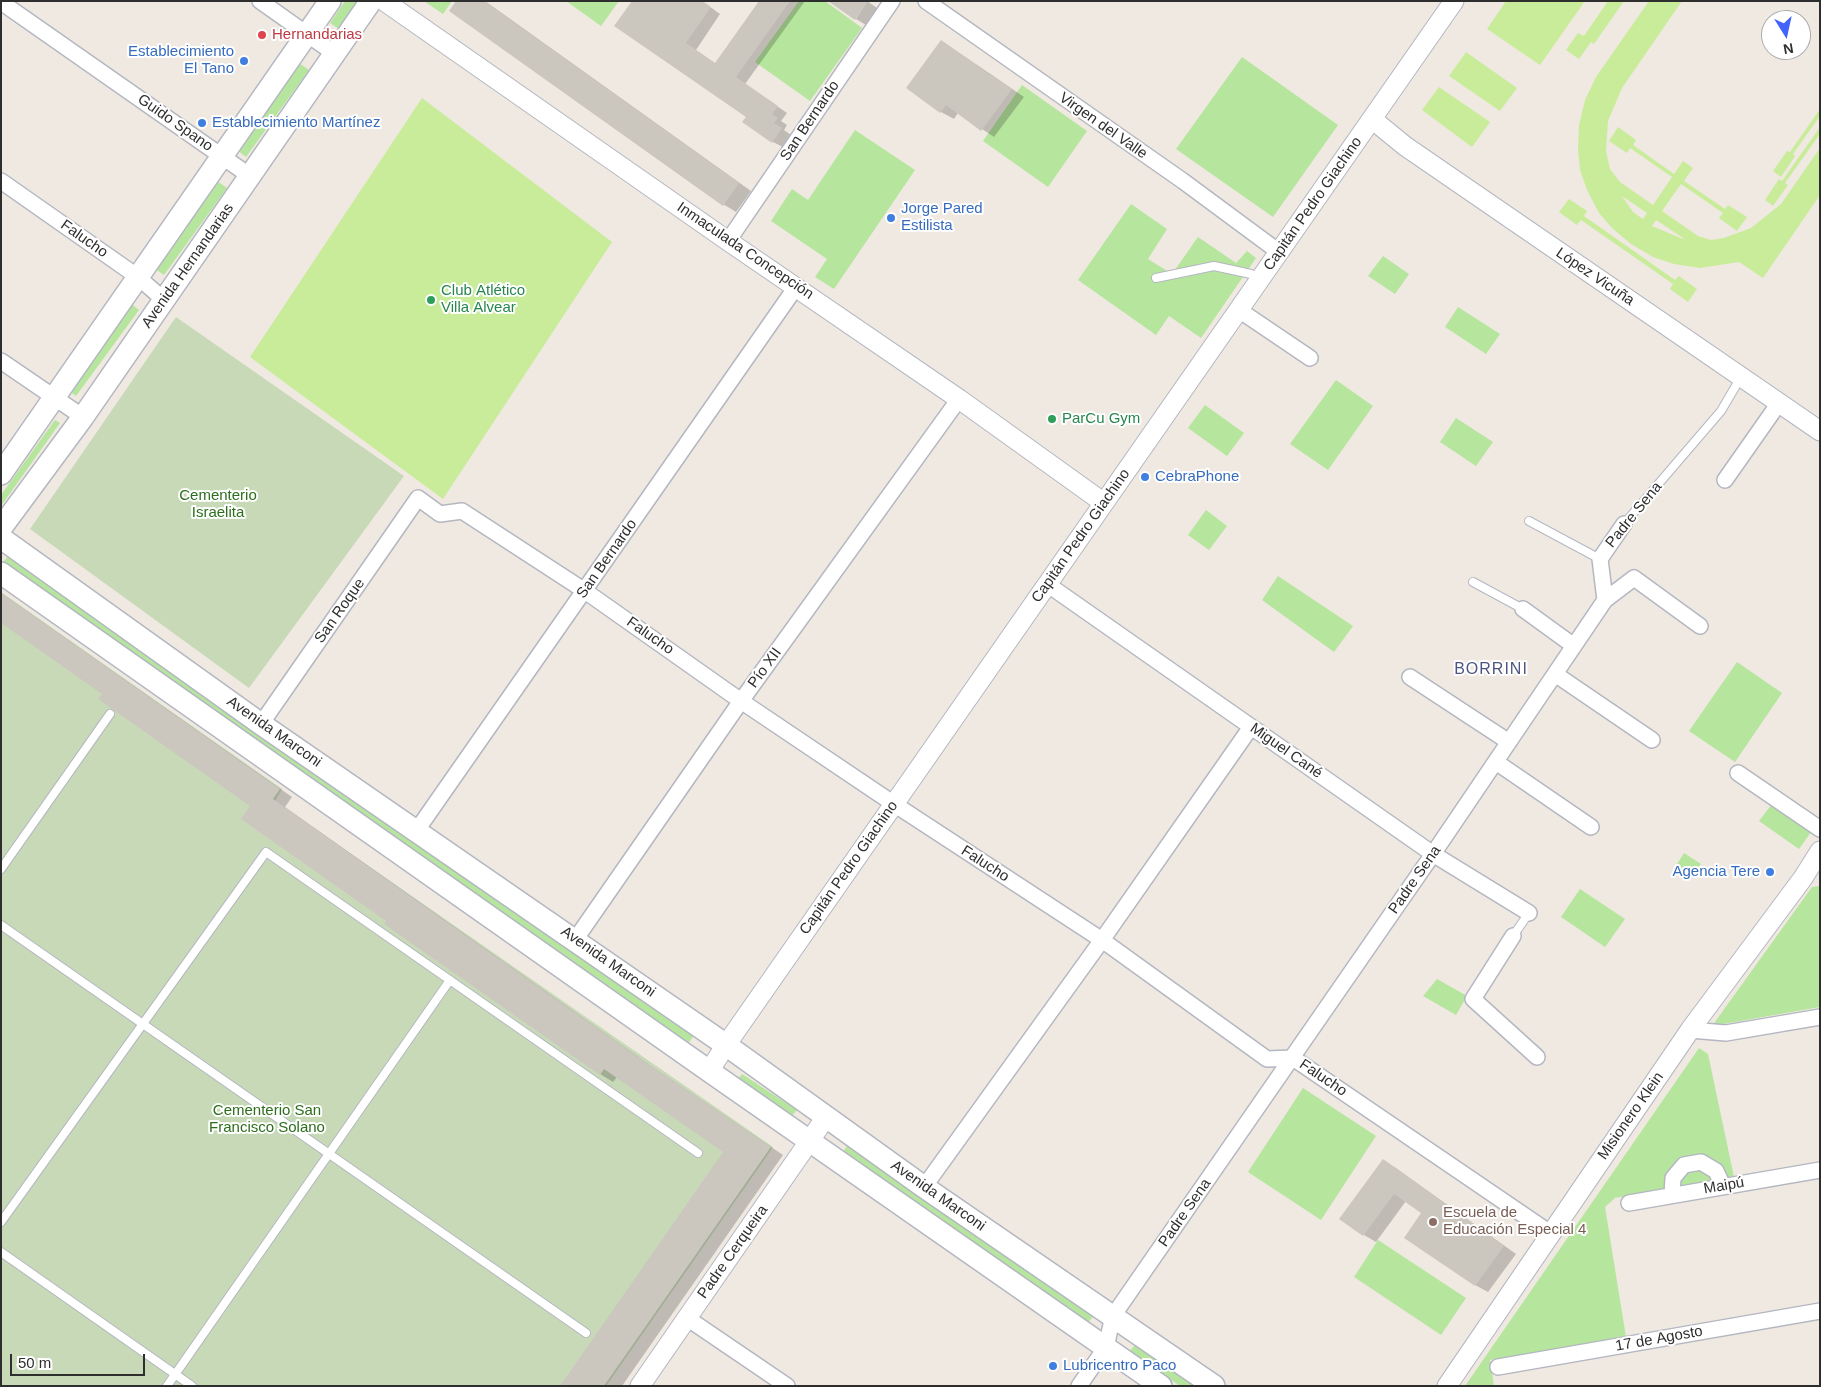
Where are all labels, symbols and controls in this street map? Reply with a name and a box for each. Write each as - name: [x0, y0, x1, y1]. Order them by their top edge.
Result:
- north arrow: [1761, 10, 1811, 60]
- place label: Hernandarias: [272, 26, 362, 44]
- marker: Hernandarias: [256, 29, 268, 41]
- text: N: [1782, 40, 1795, 58]
- place label: Establecimiento El Tano: [128, 43, 234, 78]
- marker: Establecimiento El Tano: [238, 55, 250, 67]
- street label: San Bernardo: [777, 78, 843, 164]
- street label: Virgen del Valle: [1055, 89, 1151, 163]
- street label: Guido Spano: [134, 91, 216, 155]
- place label: Establecimiento Martínez: [212, 114, 380, 132]
- marker: Establecimiento Martínez: [196, 117, 208, 129]
- street label: Capitán Pedro Giachino: [1260, 134, 1366, 274]
- street label: Inmaculada Concepción: [673, 199, 817, 303]
- street label: Avenida Hernandarias: [138, 200, 238, 332]
- place label: Jorge Pared Estilista: [901, 200, 983, 235]
- marker: Jorge Pared Estilista: [885, 212, 897, 224]
- street label: Falucho: [57, 216, 111, 262]
- street label: López Vicuña: [1552, 244, 1638, 310]
- place label: Club Atlético Villa Alvear: [441, 282, 525, 317]
- marker: Club Atlético Villa Alvear: [425, 294, 437, 306]
- place label: ParCu Gym: [1062, 410, 1140, 428]
- marker: ParCu Gym: [1046, 413, 1058, 425]
- street label: Capitán Pedro Giachino: [1028, 466, 1134, 606]
- place label: CebraPhone: [1155, 468, 1239, 486]
- marker: CebraPhone: [1139, 471, 1151, 483]
- street label: Padre Sena: [1602, 479, 1666, 551]
- park label: Cementerio Israelita: [179, 487, 257, 522]
- street label: San Bernardo: [573, 516, 641, 602]
- street label: San Roque: [311, 575, 369, 647]
- street label: Falucho: [623, 613, 677, 659]
- street label: Pío XII: [744, 644, 786, 692]
- district label: BORRINI: [1453, 660, 1529, 680]
- street label: Avenida Marconi: [223, 693, 325, 771]
- street label: Miguel Cané: [1246, 719, 1326, 783]
- street label: Capitán Pedro Giachino: [796, 798, 902, 938]
- street label: Falucho: [958, 842, 1012, 886]
- street label: Padre Sena: [1385, 842, 1445, 918]
- place label: Agencia Tere: [1672, 863, 1760, 881]
- marker: Agencia Tere: [1764, 866, 1776, 878]
- street label: Avenida Marconi: [557, 923, 659, 1001]
- street label: Falucho: [1296, 1056, 1350, 1100]
- street label: Misionero Klein: [1594, 1069, 1668, 1163]
- park label: Cementerio San Francisco Solano: [209, 1102, 325, 1137]
- street label: Avenida Marconi: [887, 1157, 989, 1235]
- street label: Maipú: [1702, 1174, 1746, 1198]
- street label: Padre Sena: [1155, 1175, 1215, 1251]
- street label: Padre Cerqueira: [694, 1202, 772, 1302]
- place label: Escuela de Educación Especial 4: [1443, 1204, 1586, 1239]
- marker: Escuela de Educación Especial 4: [1427, 1216, 1439, 1228]
- street label: 17 de Agosto: [1614, 1322, 1704, 1356]
- scale bar: [12, 1344, 148, 1376]
- text: 50 m: [18, 1354, 51, 1371]
- place label: Lubricentro Paco: [1063, 1357, 1176, 1375]
- marker: Lubricentro Paco: [1047, 1360, 1059, 1372]

